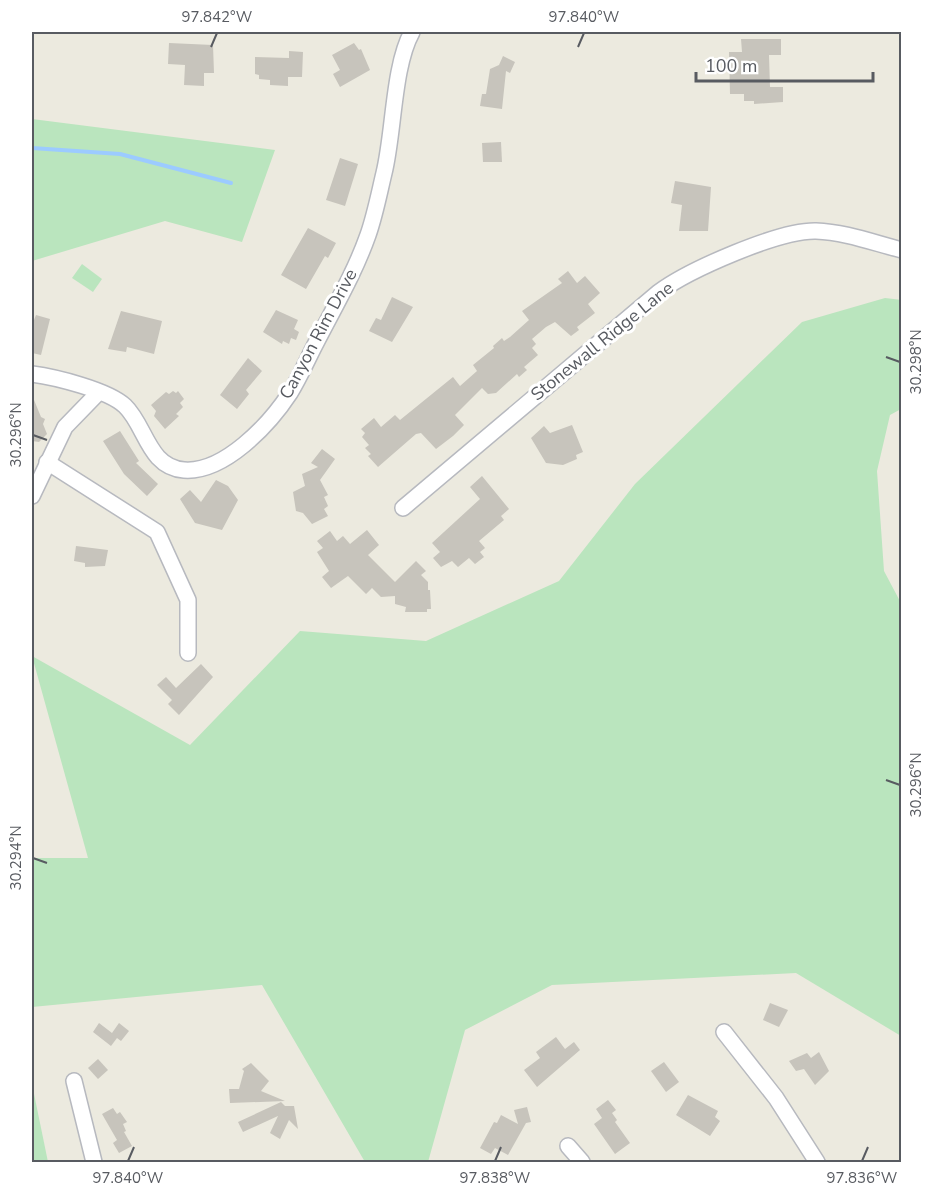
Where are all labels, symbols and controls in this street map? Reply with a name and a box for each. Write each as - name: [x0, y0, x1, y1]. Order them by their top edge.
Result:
- text: 97.842°W: [182, 7, 253, 27]
- text: 97.840°W: [549, 7, 620, 27]
- scale bar: [696, 45, 873, 83]
- text: 100 m: [705, 54, 757, 78]
- street label: Canyon Rim Drive: [274, 265, 362, 403]
- street label: Stonewall Ridge Lane: [526, 276, 678, 406]
- text: 30.298°N: [906, 329, 926, 395]
- text: 30.296°N: [6, 402, 26, 468]
- text: 30.296°N: [906, 752, 926, 818]
- text: 30.294°N: [6, 825, 26, 891]
- text: 97.840°W: [93, 1168, 164, 1188]
- text: 97.838°W: [460, 1168, 531, 1188]
- text: 97.836°W: [827, 1168, 898, 1188]

